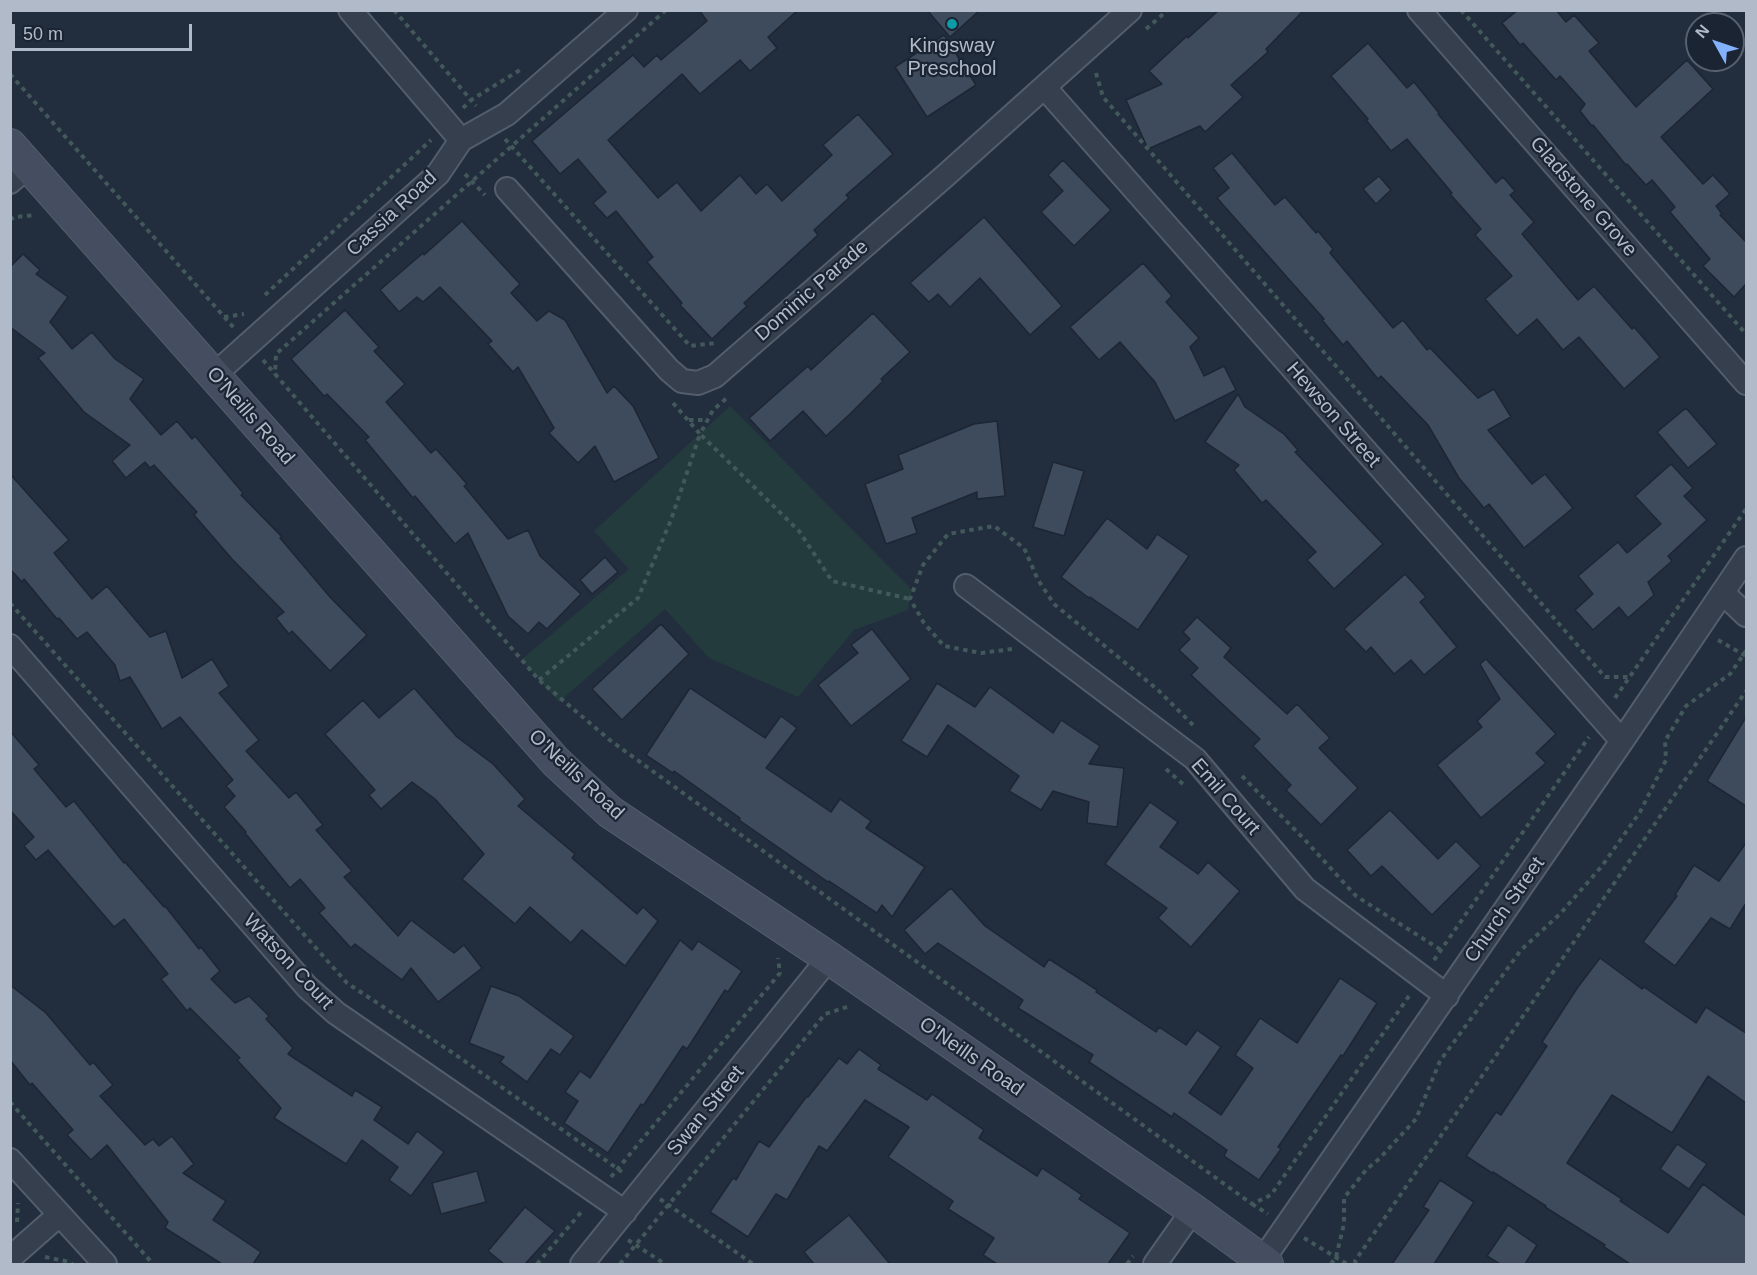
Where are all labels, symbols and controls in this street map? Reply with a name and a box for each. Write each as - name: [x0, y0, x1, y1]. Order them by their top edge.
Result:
- scale bar: [15, 12, 195, 50]
- north arrow: [1685, 12, 1745, 72]
- marker: Kingsway Preschool: [945, 17, 959, 31]
- text: N: [1692, 22, 1713, 41]
- text: 50 m: [23, 24, 63, 44]
- place label: Kingsway Preschool: [908, 34, 996, 81]
- street label: Gladstone Grove: [1524, 132, 1642, 262]
- street label: Cassia Road: [342, 166, 442, 262]
- street label: Dominic Parade: [750, 235, 874, 347]
- street label: Hewson Street: [1281, 358, 1385, 472]
- street label: O'Neills Road: [201, 362, 299, 470]
- street label: O'Neills Road: [523, 725, 629, 825]
- street label: Emil Court: [1185, 754, 1265, 840]
- street label: Church Street: [1460, 853, 1550, 967]
- street label: Watson Court: [238, 909, 338, 1015]
- street label: O'Neills Road: [914, 1012, 1028, 1102]
- street label: Swan Street: [662, 1061, 750, 1161]

